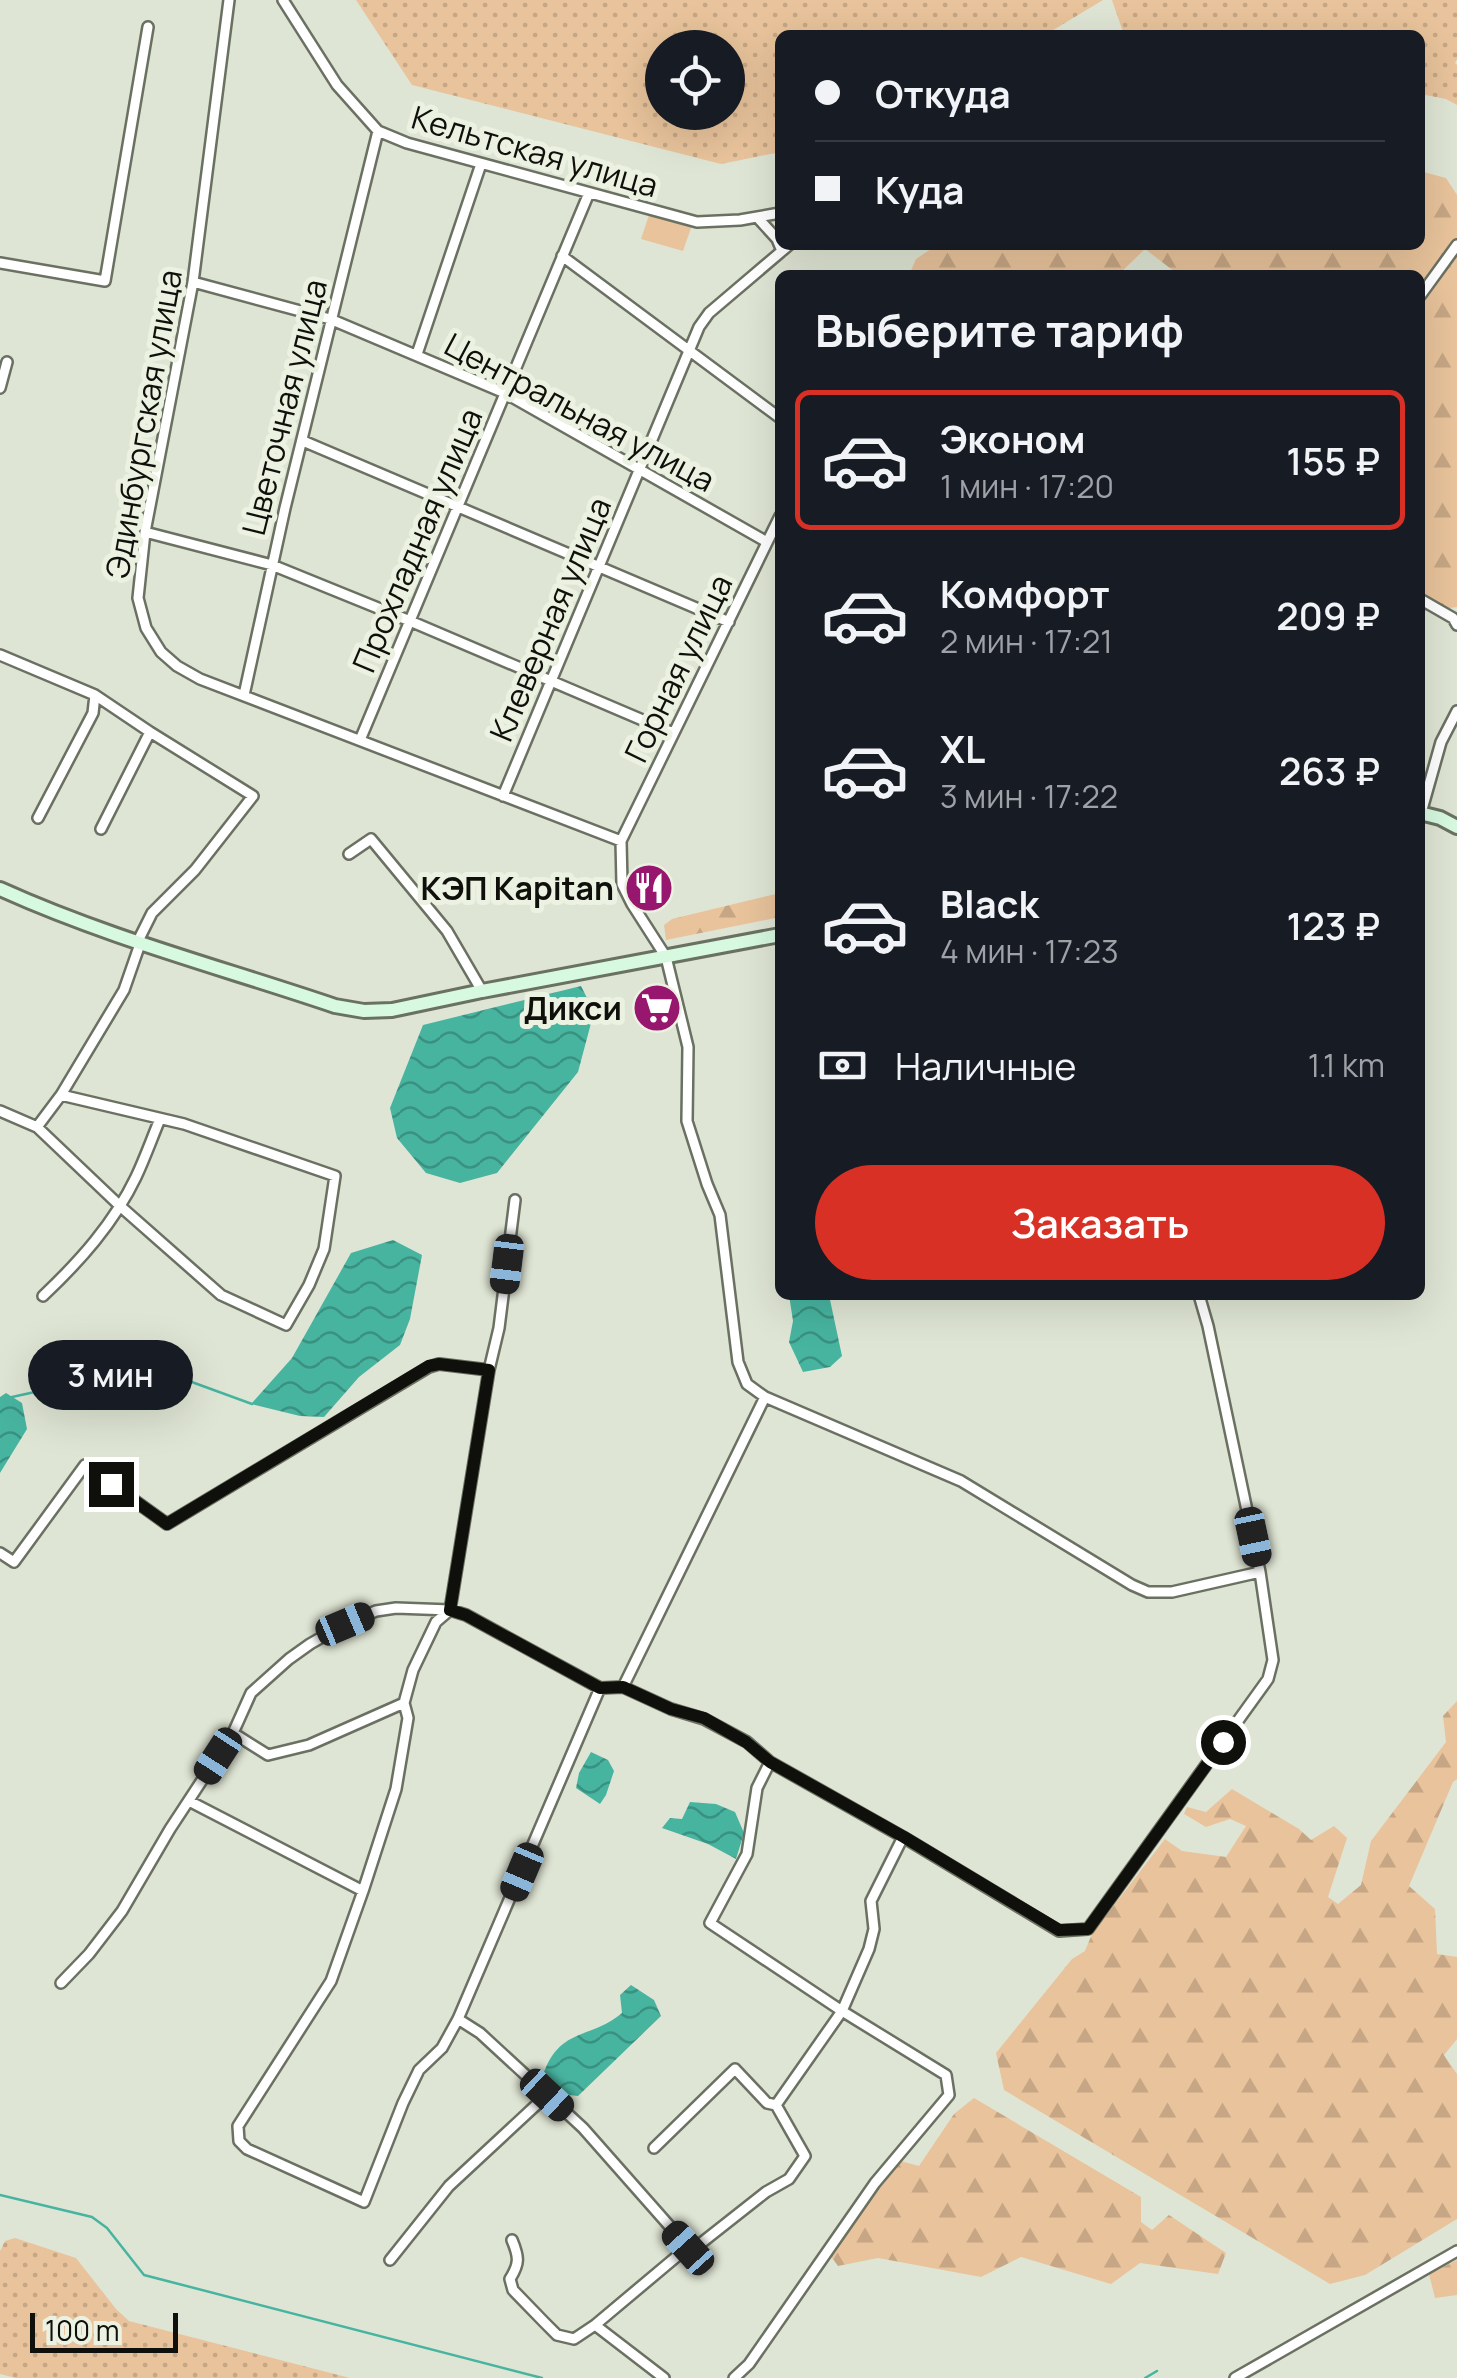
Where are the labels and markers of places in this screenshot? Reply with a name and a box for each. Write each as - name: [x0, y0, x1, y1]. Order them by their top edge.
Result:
- restaurant icon: КЭП Kapitan: [623, 862, 675, 914]
- place label: КЭП Kapitan: [421, 866, 614, 910]
- supermarket icon: Дикси: [631, 982, 683, 1034]
- place label: Дикси: [524, 986, 622, 1030]

